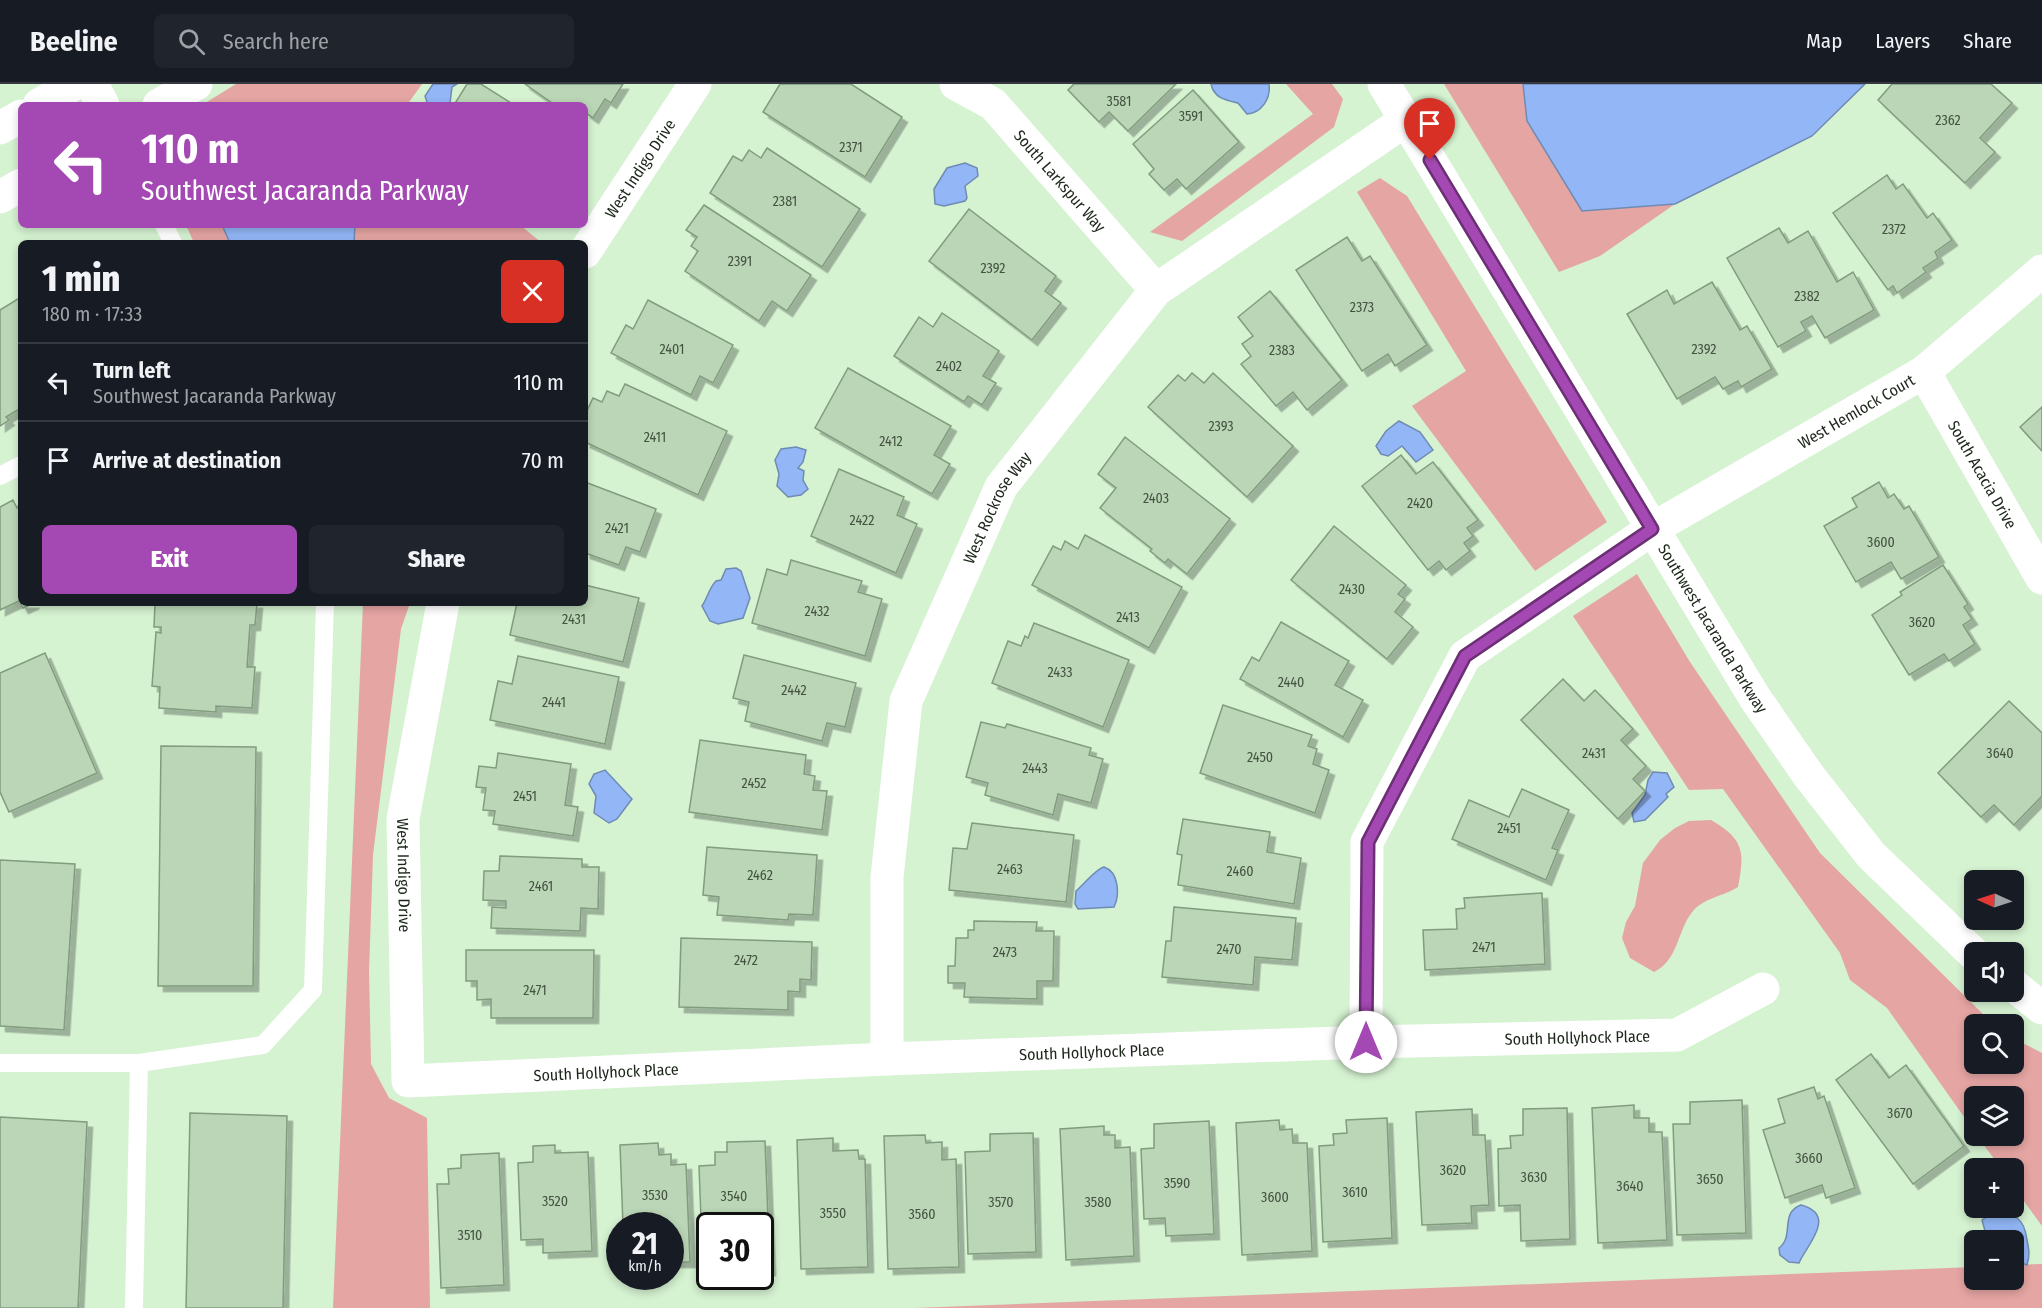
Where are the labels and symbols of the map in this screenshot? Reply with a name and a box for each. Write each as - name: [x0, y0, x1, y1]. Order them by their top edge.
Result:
- house number: 3581: [1107, 93, 1131, 110]
- pin: [1404, 98, 1455, 160]
- house number: 3591: [1179, 108, 1203, 125]
- house number: 2362: [1935, 112, 1961, 129]
- street label: West Indigo Drive: [601, 116, 679, 222]
- street label: South Larkspur Way: [1010, 126, 1110, 237]
- house number: 2371: [839, 139, 863, 156]
- house number: 2381: [773, 193, 797, 210]
- house number: 2372: [1882, 221, 1906, 238]
- house number: 2391: [728, 253, 752, 270]
- house number: 2392: [980, 260, 1006, 277]
- house number: 2382: [1794, 288, 1820, 305]
- house number: 2373: [1350, 299, 1374, 316]
- house number: 2401: [659, 341, 685, 358]
- house number: 2392: [1691, 341, 1717, 358]
- house number: 2383: [1269, 342, 1295, 359]
- house number: 2402: [936, 358, 962, 375]
- street label: West Hemlock Court: [1795, 370, 1919, 453]
- street label: South Acacia Drive: [1944, 417, 2021, 532]
- house number: 2393: [1208, 418, 1234, 435]
- house number: 2411: [644, 429, 666, 446]
- house number: 2412: [879, 433, 903, 450]
- street label: West Rockrose Way: [959, 447, 1036, 567]
- house number: 2403: [1143, 490, 1169, 507]
- house number: 2420: [1407, 495, 1433, 512]
- house number: 2422: [850, 512, 874, 529]
- house number: 2421: [605, 520, 629, 537]
- house number: 3600: [1867, 534, 1895, 551]
- street label: Southwest Jacaranda Parkway: [1654, 540, 1772, 717]
- house number: 2430: [1339, 581, 1365, 598]
- house number: 2432: [805, 603, 829, 620]
- house number: 2413: [1116, 609, 1140, 626]
- house number: 2431: [562, 611, 586, 628]
- house number: 3620: [1909, 614, 1935, 631]
- house number: 2433: [1047, 664, 1073, 681]
- house number: 2440: [1278, 674, 1304, 691]
- house number: 2442: [781, 682, 807, 699]
- house number: 2441: [542, 694, 566, 711]
- house number: 2431: [1582, 745, 1606, 762]
- house number: 3640: [1986, 745, 2014, 762]
- house number: 2450: [1247, 749, 1273, 766]
- house number: 2443: [1022, 760, 1048, 777]
- house number: 2452: [742, 775, 767, 792]
- house number: 2451: [513, 788, 537, 805]
- street label: West Indigo Drive: [393, 818, 414, 933]
- house number: 2451: [1497, 820, 1521, 837]
- house number: 2463: [997, 861, 1023, 878]
- house number: 2460: [1227, 863, 1253, 880]
- house number: 2462: [747, 867, 773, 884]
- north arrow: [1964, 870, 2024, 930]
- house number: 2461: [529, 878, 553, 895]
- house number: 2471: [1472, 939, 1496, 956]
- house number: 2470: [1216, 941, 1242, 958]
- house number: 2473: [993, 944, 1017, 961]
- house number: 2472: [734, 952, 758, 969]
- house number: 2471: [523, 982, 547, 999]
- position arrow: [1334, 1010, 1398, 1074]
- street label: South Hollyhock Place: [1505, 1027, 1650, 1049]
- street label: South Hollyhock Place: [1019, 1040, 1165, 1064]
- street label: South Hollyhock Place: [533, 1060, 679, 1085]
- house number: 3670: [1887, 1105, 1913, 1122]
- house number: 3660: [1795, 1150, 1823, 1167]
- house number: 3620: [1440, 1162, 1466, 1179]
- house number: 3630: [1521, 1169, 1547, 1186]
- house number: 3650: [1697, 1171, 1723, 1188]
- house number: 3590: [1164, 1175, 1190, 1192]
- house number: 3640: [1616, 1178, 1644, 1195]
- house number: 3610: [1342, 1184, 1368, 1201]
- house number: 3530: [642, 1187, 668, 1204]
- house number: 3540: [721, 1188, 747, 1205]
- house number: 3600: [1261, 1189, 1289, 1206]
- house number: 3520: [542, 1193, 568, 1210]
- house number: 3570: [988, 1194, 1014, 1211]
- house number: 3580: [1084, 1194, 1112, 1211]
- house number: 3550: [820, 1205, 846, 1222]
- house number: 3560: [909, 1206, 935, 1223]
- speed limit sign: 30: [696, 1212, 774, 1290]
- house number: 3510: [458, 1227, 482, 1244]

